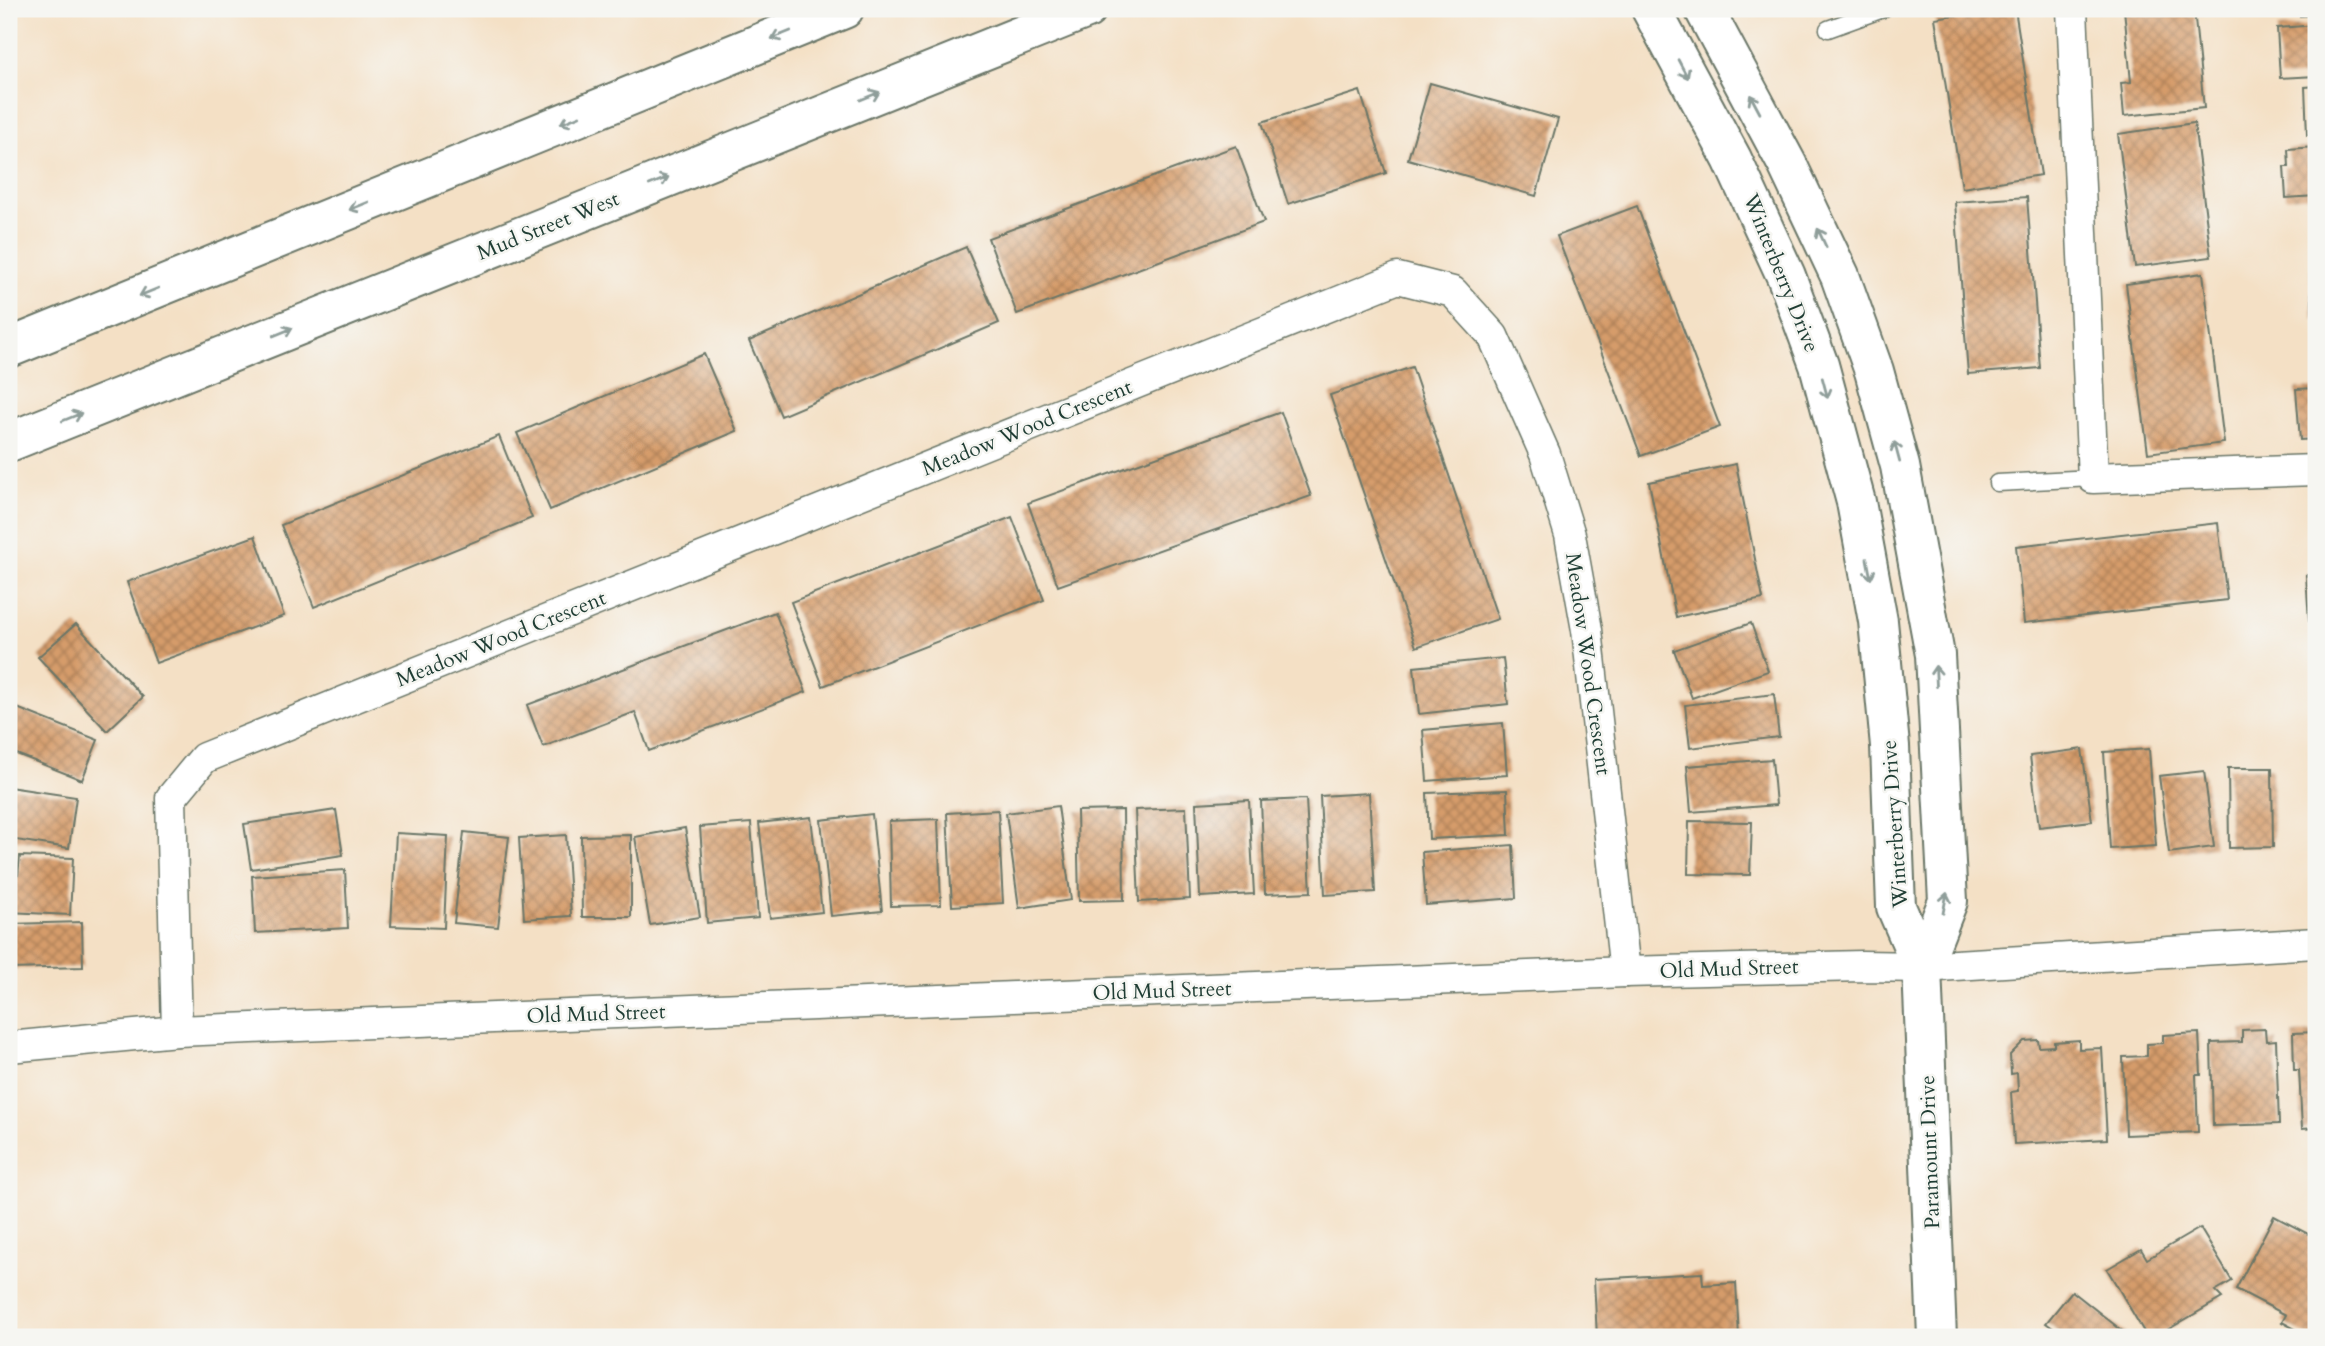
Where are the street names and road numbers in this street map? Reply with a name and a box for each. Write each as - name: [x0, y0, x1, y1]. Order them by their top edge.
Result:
- street label: Mud Street West: [473, 184, 624, 268]
- street label: Winterberry Drive: [1736, 189, 1826, 357]
- street label: Meadow Wood Crescent: [918, 372, 1137, 483]
- street label: Meadow Wood Crescent: [1558, 551, 1618, 777]
- street label: Meadow Wood Crescent: [392, 583, 611, 694]
- street label: Winterberry Drive: [1875, 739, 1915, 910]
- street label: Old Mud Street: [1659, 952, 1799, 986]
- street label: Old Mud Street: [1092, 974, 1232, 1008]
- street label: Old Mud Street: [526, 997, 666, 1031]
- street label: Paramount Drive: [1913, 1075, 1947, 1229]

